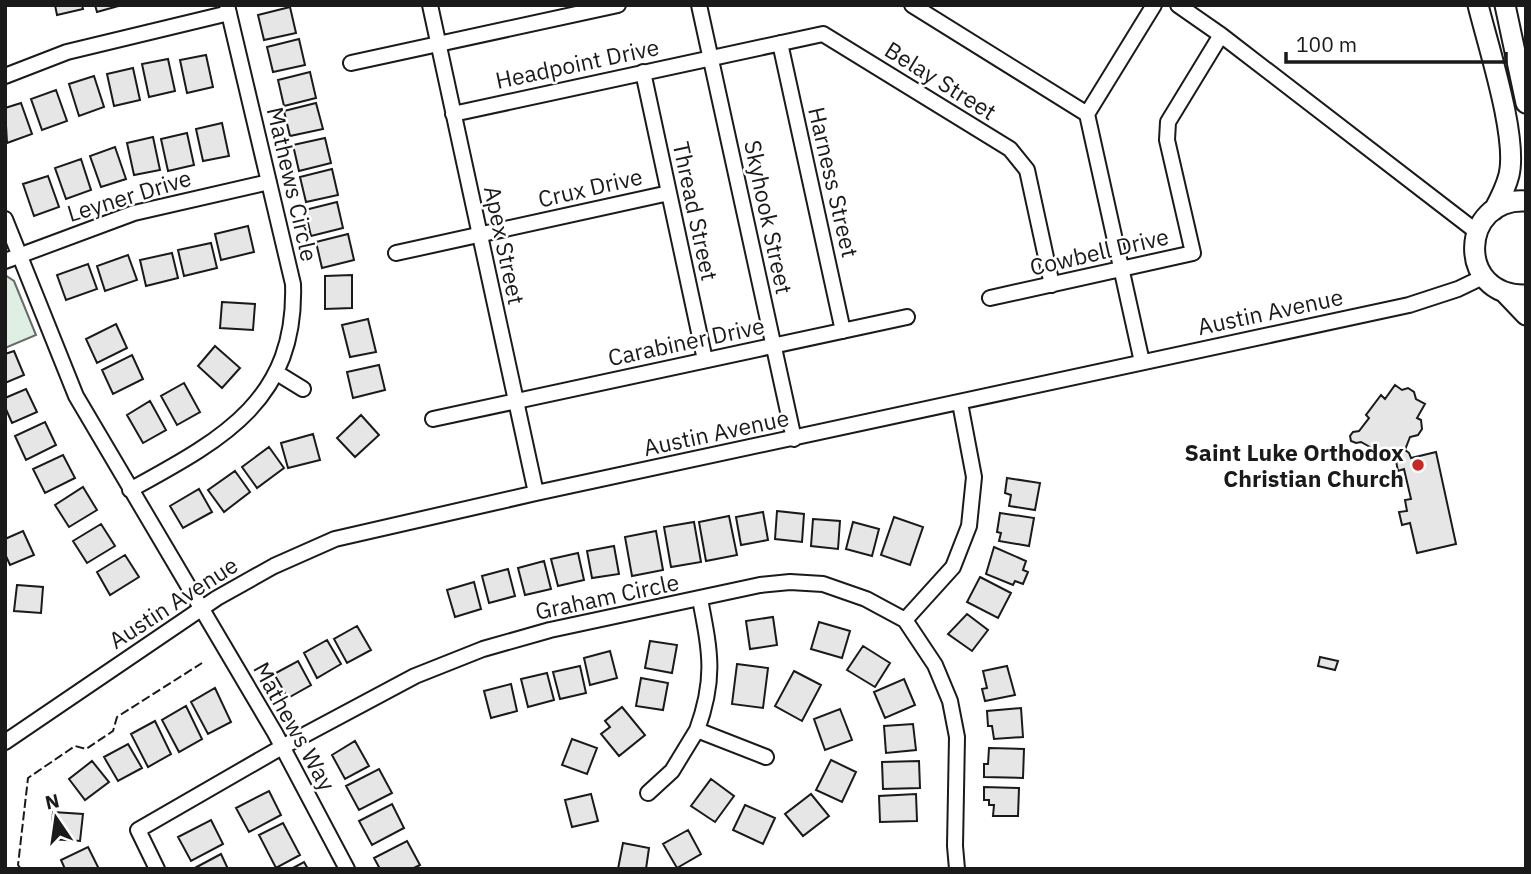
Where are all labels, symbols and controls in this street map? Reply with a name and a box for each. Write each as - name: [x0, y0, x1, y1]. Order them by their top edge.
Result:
- scale bar: [1286, 21, 1506, 65]
- text: 100 m: [1296, 30, 1357, 58]
- street label: Headpoint Drive: [492, 31, 662, 95]
- street label: Belay Street: [880, 34, 1002, 126]
- street label: Mathews Circle: [261, 104, 325, 264]
- street label: Harness Street: [802, 104, 866, 260]
- street label: Skyhook Street: [738, 137, 800, 297]
- street label: Thread Street: [667, 139, 725, 283]
- street label: Crux Drive: [535, 160, 645, 214]
- street label: Leyner Drive: [63, 162, 195, 228]
- street label: Apex Street: [478, 183, 532, 307]
- street label: Cowbell Drive: [1026, 220, 1172, 282]
- street label: Austin Avenue: [1195, 281, 1345, 341]
- street label: Carabiner Drive: [605, 310, 767, 372]
- street label: Austin Avenue: [641, 402, 791, 462]
- place label: Saint Luke Orthodox Christian Church: [1184, 437, 1404, 493]
- marker: Saint Luke Orthodox Christian Church: [1410, 457, 1426, 473]
- street label: Austin Avenue: [103, 549, 243, 655]
- street label: Graham Circle: [532, 566, 682, 626]
- street label: Mathews Way: [247, 656, 343, 796]
- north arrow: [21, 783, 91, 853]
- text: N: [43, 788, 62, 815]

